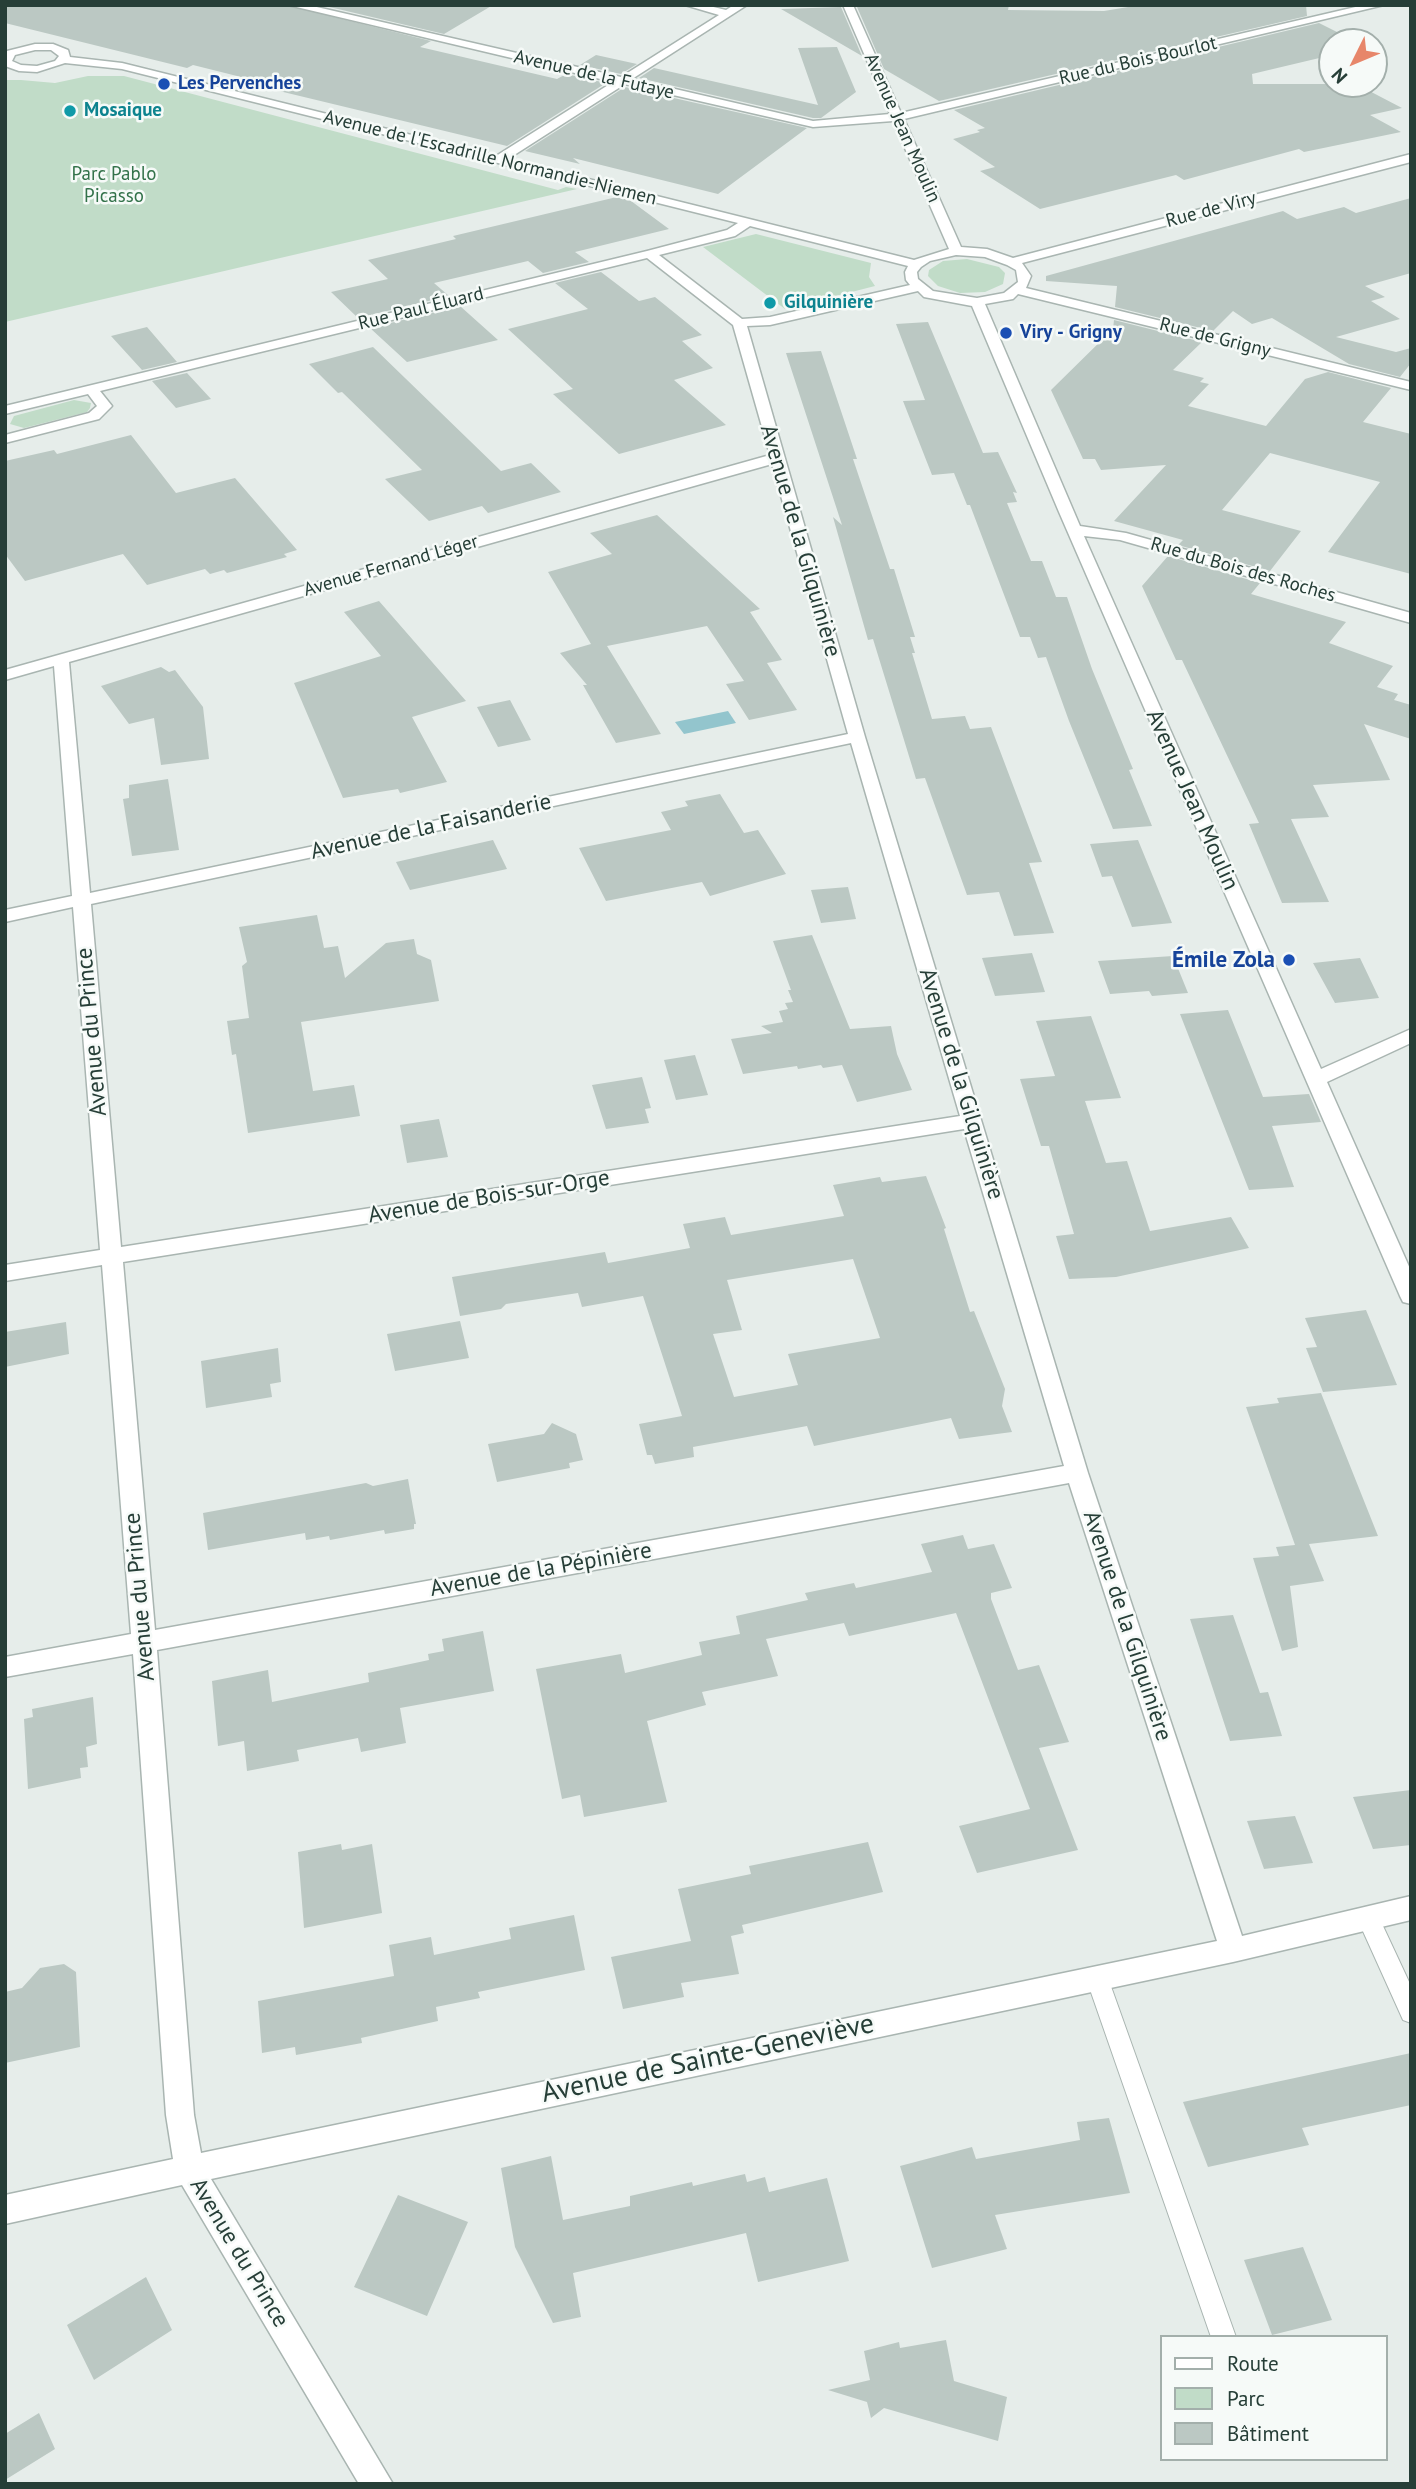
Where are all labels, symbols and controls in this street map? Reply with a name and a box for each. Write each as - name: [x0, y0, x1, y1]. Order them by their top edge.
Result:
- north arrow: [1318, 28, 1388, 98]
- street label: Rue du Bois Bourlot: [1057, 32, 1219, 90]
- street label: Avenue de la Futaye: [512, 45, 676, 105]
- street label: Avenue Jean Moulin: [859, 50, 945, 206]
- text: N: [1326, 63, 1352, 89]
- place label: Les Pervenches: [178, 73, 301, 95]
- marker: Les Pervenches: [156, 76, 172, 92]
- place label: Mosaique: [84, 100, 162, 122]
- marker: Mosaique: [62, 103, 78, 119]
- street label: Avenue de l'Escadrille Normandie-Niemen: [321, 106, 659, 210]
- park label: Parc Pablo Picasso: [72, 164, 156, 208]
- street label: Rue de Viry: [1164, 187, 1258, 233]
- street label: Rue Paul Éluard: [356, 282, 486, 336]
- place label: Gilquinière: [784, 292, 873, 314]
- marker: Gilquinière: [762, 295, 778, 311]
- street label: Rue de Grigny: [1157, 313, 1273, 363]
- place label: Viry - Grigny: [1020, 322, 1122, 344]
- marker: Viry - Grigny: [998, 325, 1014, 341]
- street label: Avenue de la Gilquinière: [754, 422, 846, 660]
- street label: Avenue Fernand Léger: [301, 530, 481, 602]
- street label: Rue du Bois des Roches: [1148, 533, 1338, 607]
- street label: Avenue Jean Moulin: [1140, 705, 1244, 895]
- street label: Avenue de la Faisanderie: [308, 788, 554, 866]
- place label: Émile Zola: [1172, 946, 1275, 974]
- street label: Avenue du Prince: [71, 947, 113, 1117]
- marker: Émile Zola: [1281, 952, 1297, 968]
- street label: Avenue de la Gilquinière: [913, 965, 1009, 1203]
- street label: Avenue de Bois-sur-Orge: [366, 1164, 612, 1230]
- street label: Avenue de la Gilquinière: [1077, 1507, 1177, 1745]
- street label: Avenue du Prince: [119, 1512, 161, 1682]
- street label: Avenue de la Pépinière: [428, 1537, 654, 1603]
- street label: Avenue de Sainte-Geneviève: [539, 2007, 877, 2111]
- street label: Avenue du Prince: [184, 2173, 294, 2333]
- legend: [1160, 2335, 1388, 2461]
- text: Route: [1227, 2350, 1279, 2377]
- text: Parc: [1227, 2385, 1265, 2412]
- text: Bâtiment: [1227, 2420, 1309, 2447]

